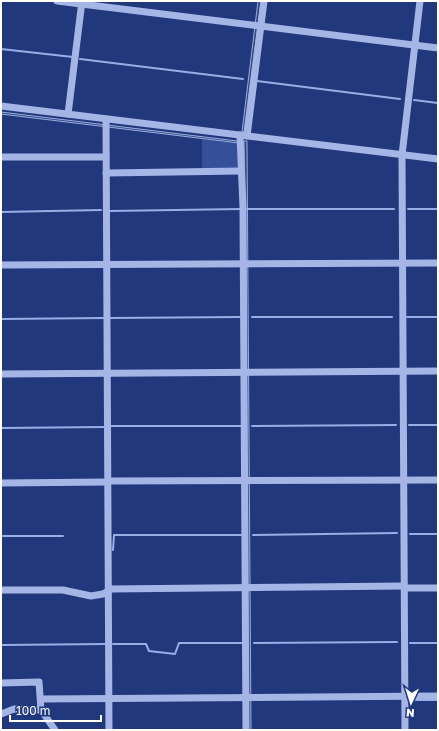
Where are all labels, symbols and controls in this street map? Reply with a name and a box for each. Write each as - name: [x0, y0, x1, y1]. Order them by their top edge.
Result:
- north arrow: [391, 683, 431, 723]
- scale bar: [10, 697, 101, 723]
- text: 100 m: [16, 703, 50, 718]
- text: N: [406, 707, 415, 720]

